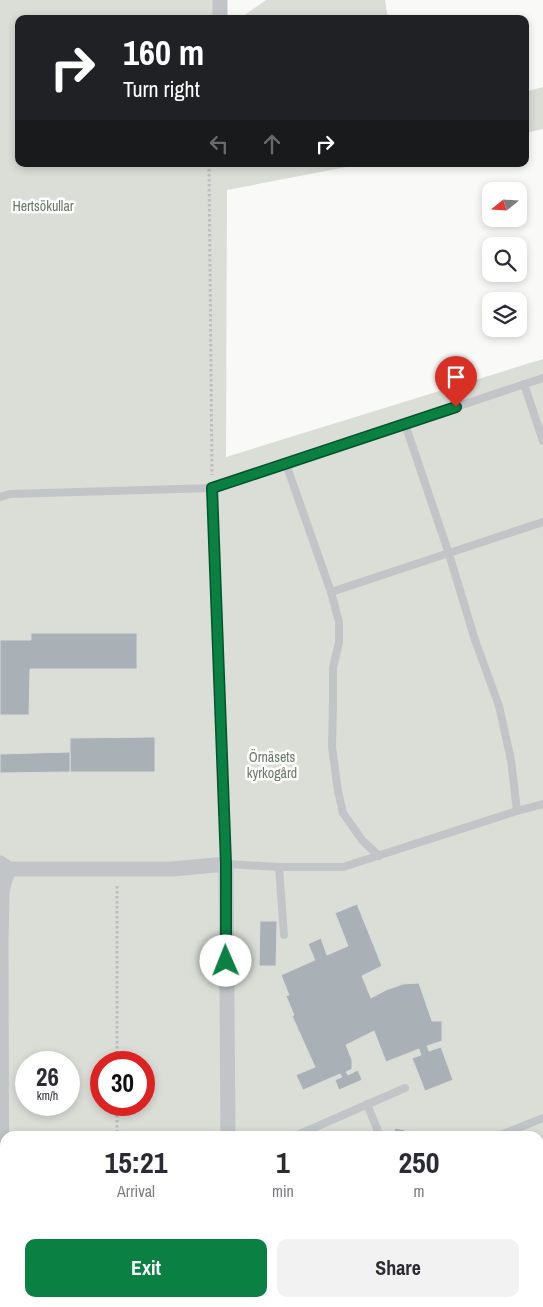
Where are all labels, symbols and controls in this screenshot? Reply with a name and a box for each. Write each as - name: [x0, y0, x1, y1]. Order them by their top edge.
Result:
- text: 160 m: [123, 29, 204, 76]
- icon: right: [40, 35, 105, 100]
- text: Turn right: [123, 74, 200, 104]
- icon: left: [205, 130, 233, 158]
- icon: ahead: [258, 130, 286, 158]
- icon: right: [311, 130, 339, 158]
- north arrow: [482, 182, 528, 228]
- map controls: [482, 182, 527, 337]
- park label: Hertsökullar: [12, 197, 74, 215]
- button: search: [482, 237, 527, 282]
- button: layers: [482, 292, 527, 337]
- pin: [435, 356, 477, 407]
- icon: arrive: [442, 363, 470, 391]
- park label: Örnäsets kyrkogård: [247, 748, 297, 782]
- position arrow: [199, 934, 251, 986]
- speed limit sign: 30: [90, 1051, 155, 1116]
- text: 26: [36, 1060, 59, 1094]
- text: km/h: [37, 1088, 58, 1104]
- text: 15:21: [105, 1142, 167, 1182]
- text: 1: [276, 1142, 290, 1182]
- text: 250: [398, 1142, 439, 1182]
- text: Arrival: [117, 1180, 155, 1202]
- text: min: [272, 1180, 294, 1202]
- text: m: [413, 1180, 424, 1202]
- button: Exit: [25, 1239, 267, 1297]
- button: Share: [277, 1239, 519, 1297]

